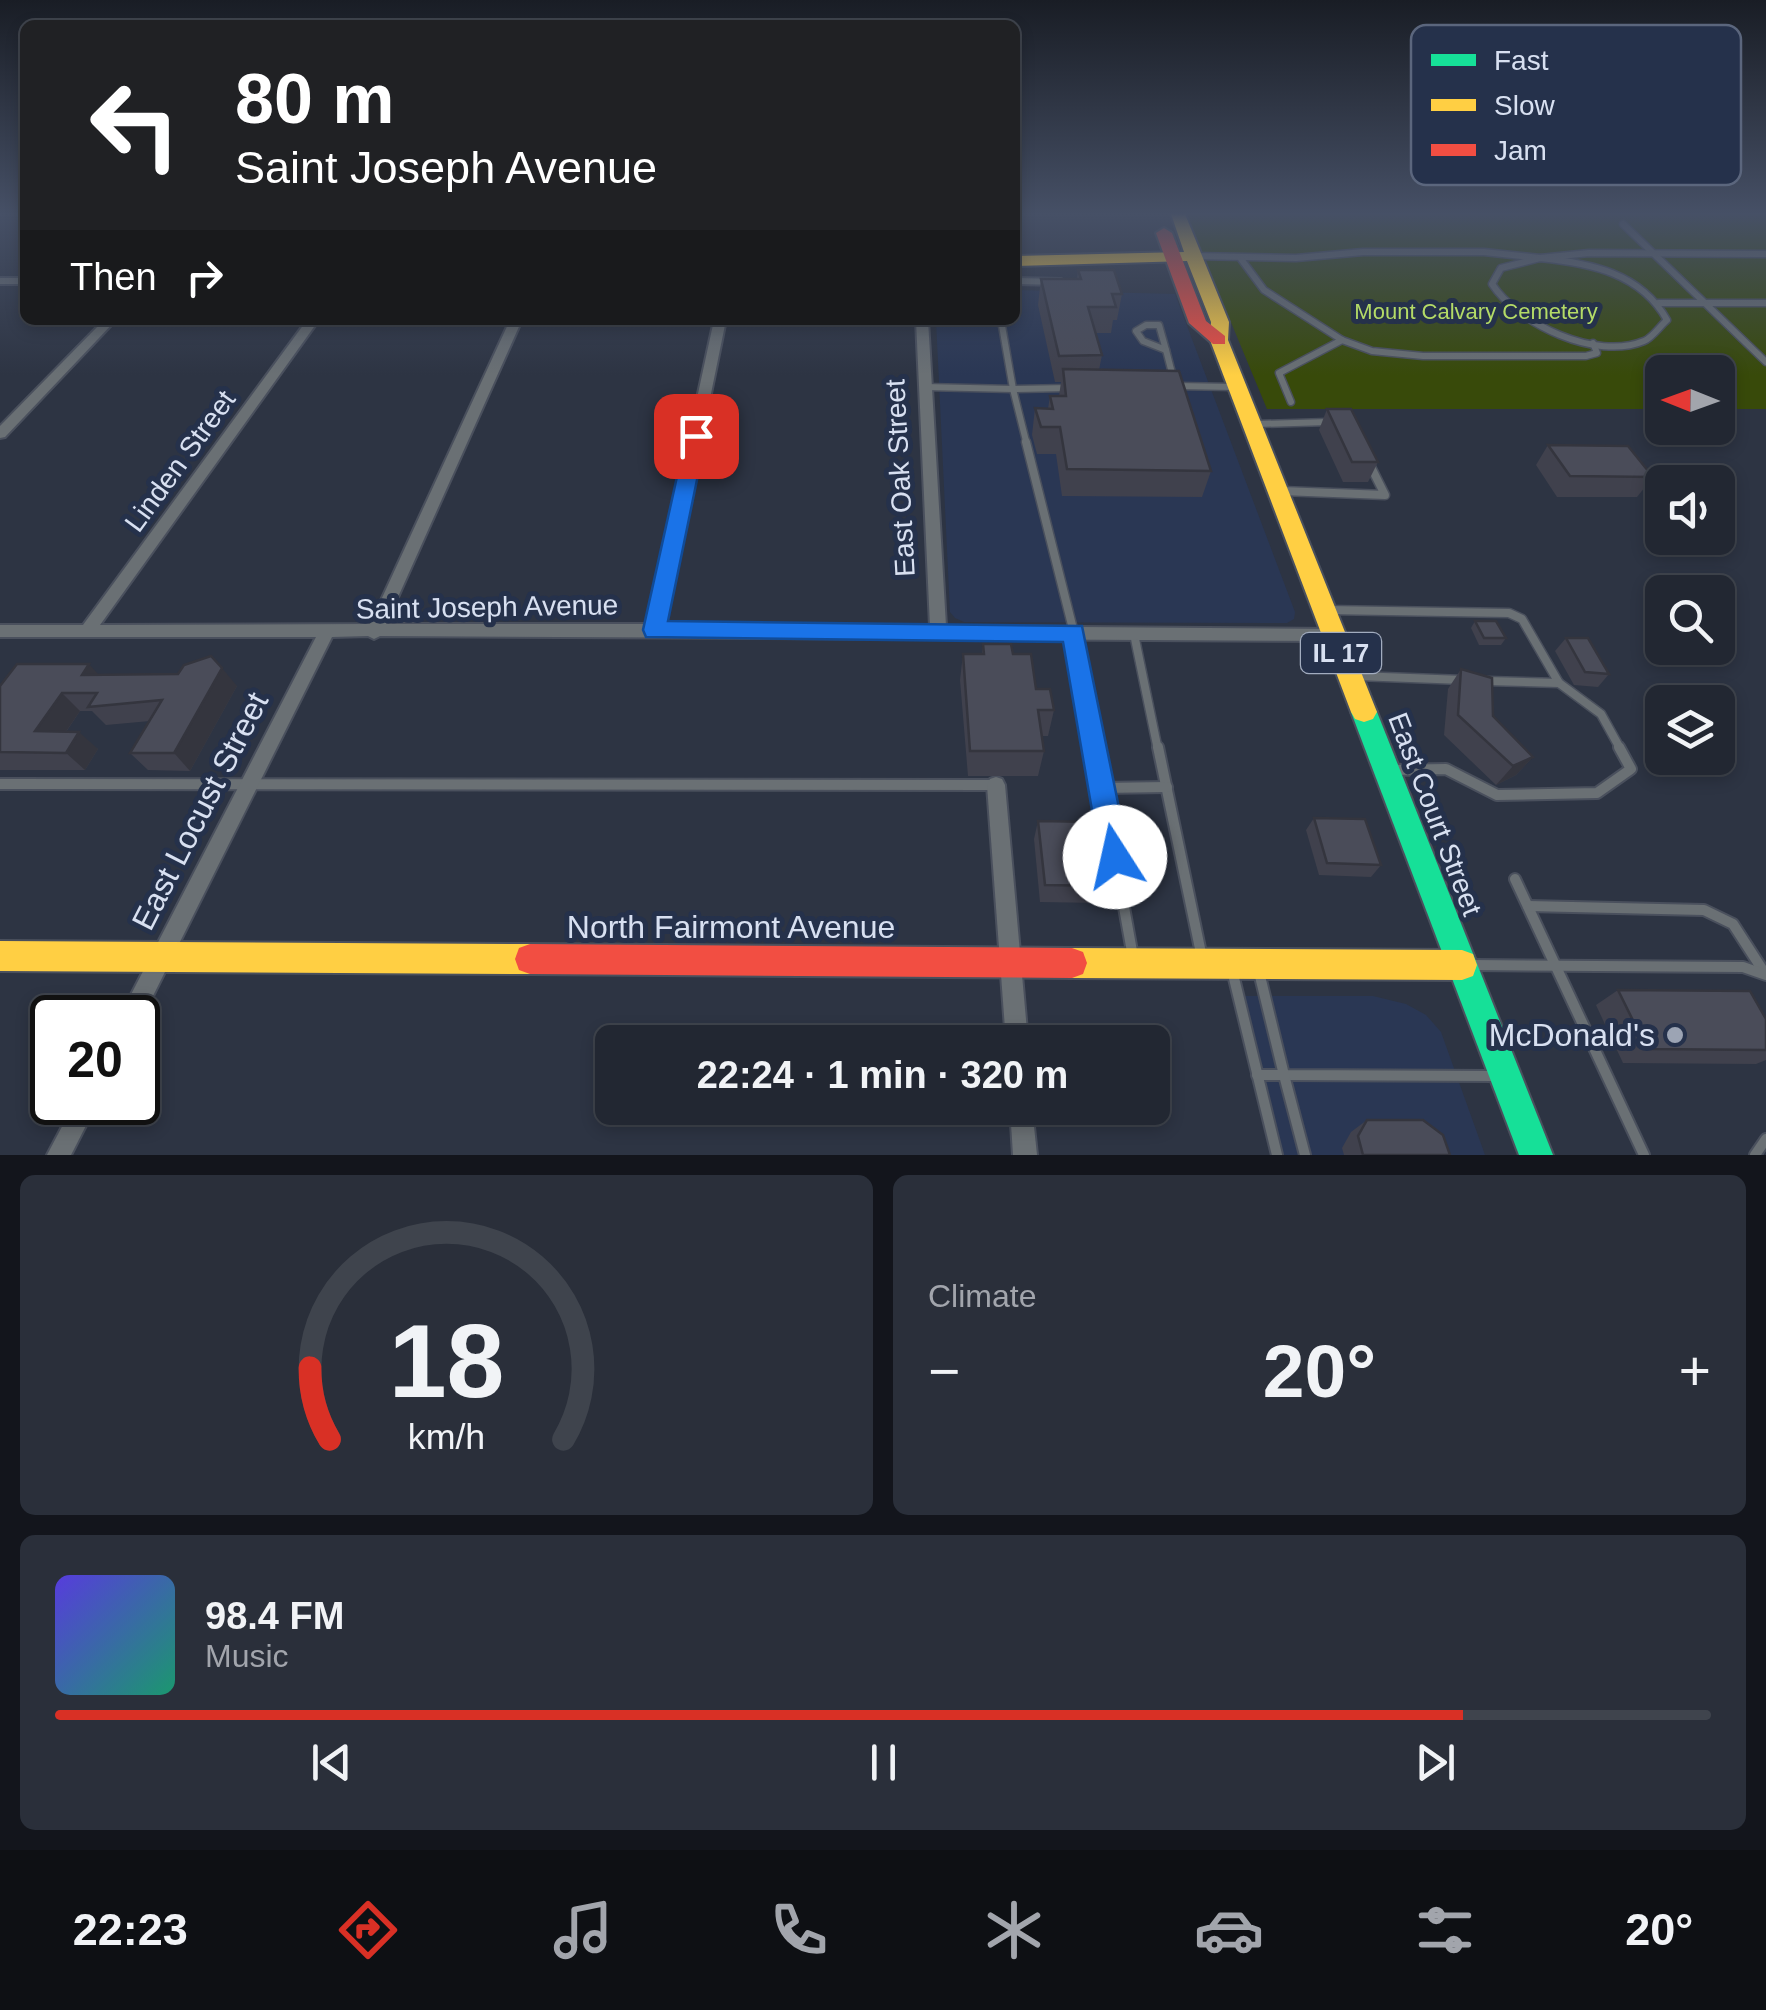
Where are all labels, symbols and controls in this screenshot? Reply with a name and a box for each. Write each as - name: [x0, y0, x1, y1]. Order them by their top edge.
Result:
- legend: [1411, 25, 1741, 185]
- text: Fast: [1494, 45, 1549, 76]
- icon: left: [70, 60, 200, 190]
- text: 80 m: [235, 60, 395, 138]
- text: Slow: [1494, 90, 1555, 121]
- text: Jam: [1494, 135, 1547, 166]
- text: Saint Joseph Avenue: [235, 142, 657, 193]
- icon: right: [177, 250, 232, 305]
- text: Then: [70, 256, 157, 298]
- park label: Mount Calvary Cemetery: [1354, 299, 1598, 324]
- north arrow: [1645, 355, 1735, 445]
- map controls: [1645, 355, 1735, 775]
- street label: East Oak Street: [879, 378, 921, 577]
- street label: Linden Street: [119, 384, 242, 537]
- pin: [654, 394, 739, 479]
- icon: arrive: [669, 409, 724, 464]
- button: sound: [1645, 465, 1735, 555]
- button: search: [1645, 575, 1735, 665]
- street label: Saint Joseph Avenue: [355, 589, 619, 625]
- road number: IL 17: [1301, 633, 1381, 673]
- button: layers: [1645, 685, 1735, 775]
- street label: East Locust Street: [125, 686, 275, 936]
- street label: East Court Street: [1382, 708, 1488, 920]
- position arrow: [1063, 805, 1167, 909]
- street label: North Fairmont Avenue: [567, 909, 895, 945]
- speed limit sign: 20: [30, 995, 160, 1125]
- place label: McDonald's: [1489, 1017, 1655, 1053]
- marker: McDonald's: [1664, 1024, 1686, 1046]
- text: 22:24 · 1 min · 320 m: [697, 1054, 1068, 1096]
- text: Climate: [928, 1278, 1036, 1314]
- text: 18: [389, 1303, 504, 1419]
- text: 20°: [1263, 1329, 1376, 1413]
- text: −: [928, 1340, 960, 1402]
- text: +: [1679, 1340, 1711, 1402]
- text: km/h: [408, 1417, 485, 1457]
- text: 98.4 FM: [205, 1595, 344, 1637]
- text: Music: [205, 1638, 289, 1674]
- icon: previous: [304, 1735, 359, 1790]
- icon: pause: [856, 1735, 911, 1790]
- icon: next: [1408, 1735, 1463, 1790]
- icon: directions: [333, 1895, 403, 1965]
- icon: music: [548, 1895, 618, 1965]
- icon: phone: [764, 1895, 834, 1965]
- icon: climate: [979, 1895, 1049, 1965]
- icon: car: [1194, 1895, 1264, 1965]
- icon: filters: [1410, 1895, 1480, 1965]
- text: 22:23: [73, 1904, 188, 1955]
- text: 20°: [1625, 1904, 1693, 1955]

